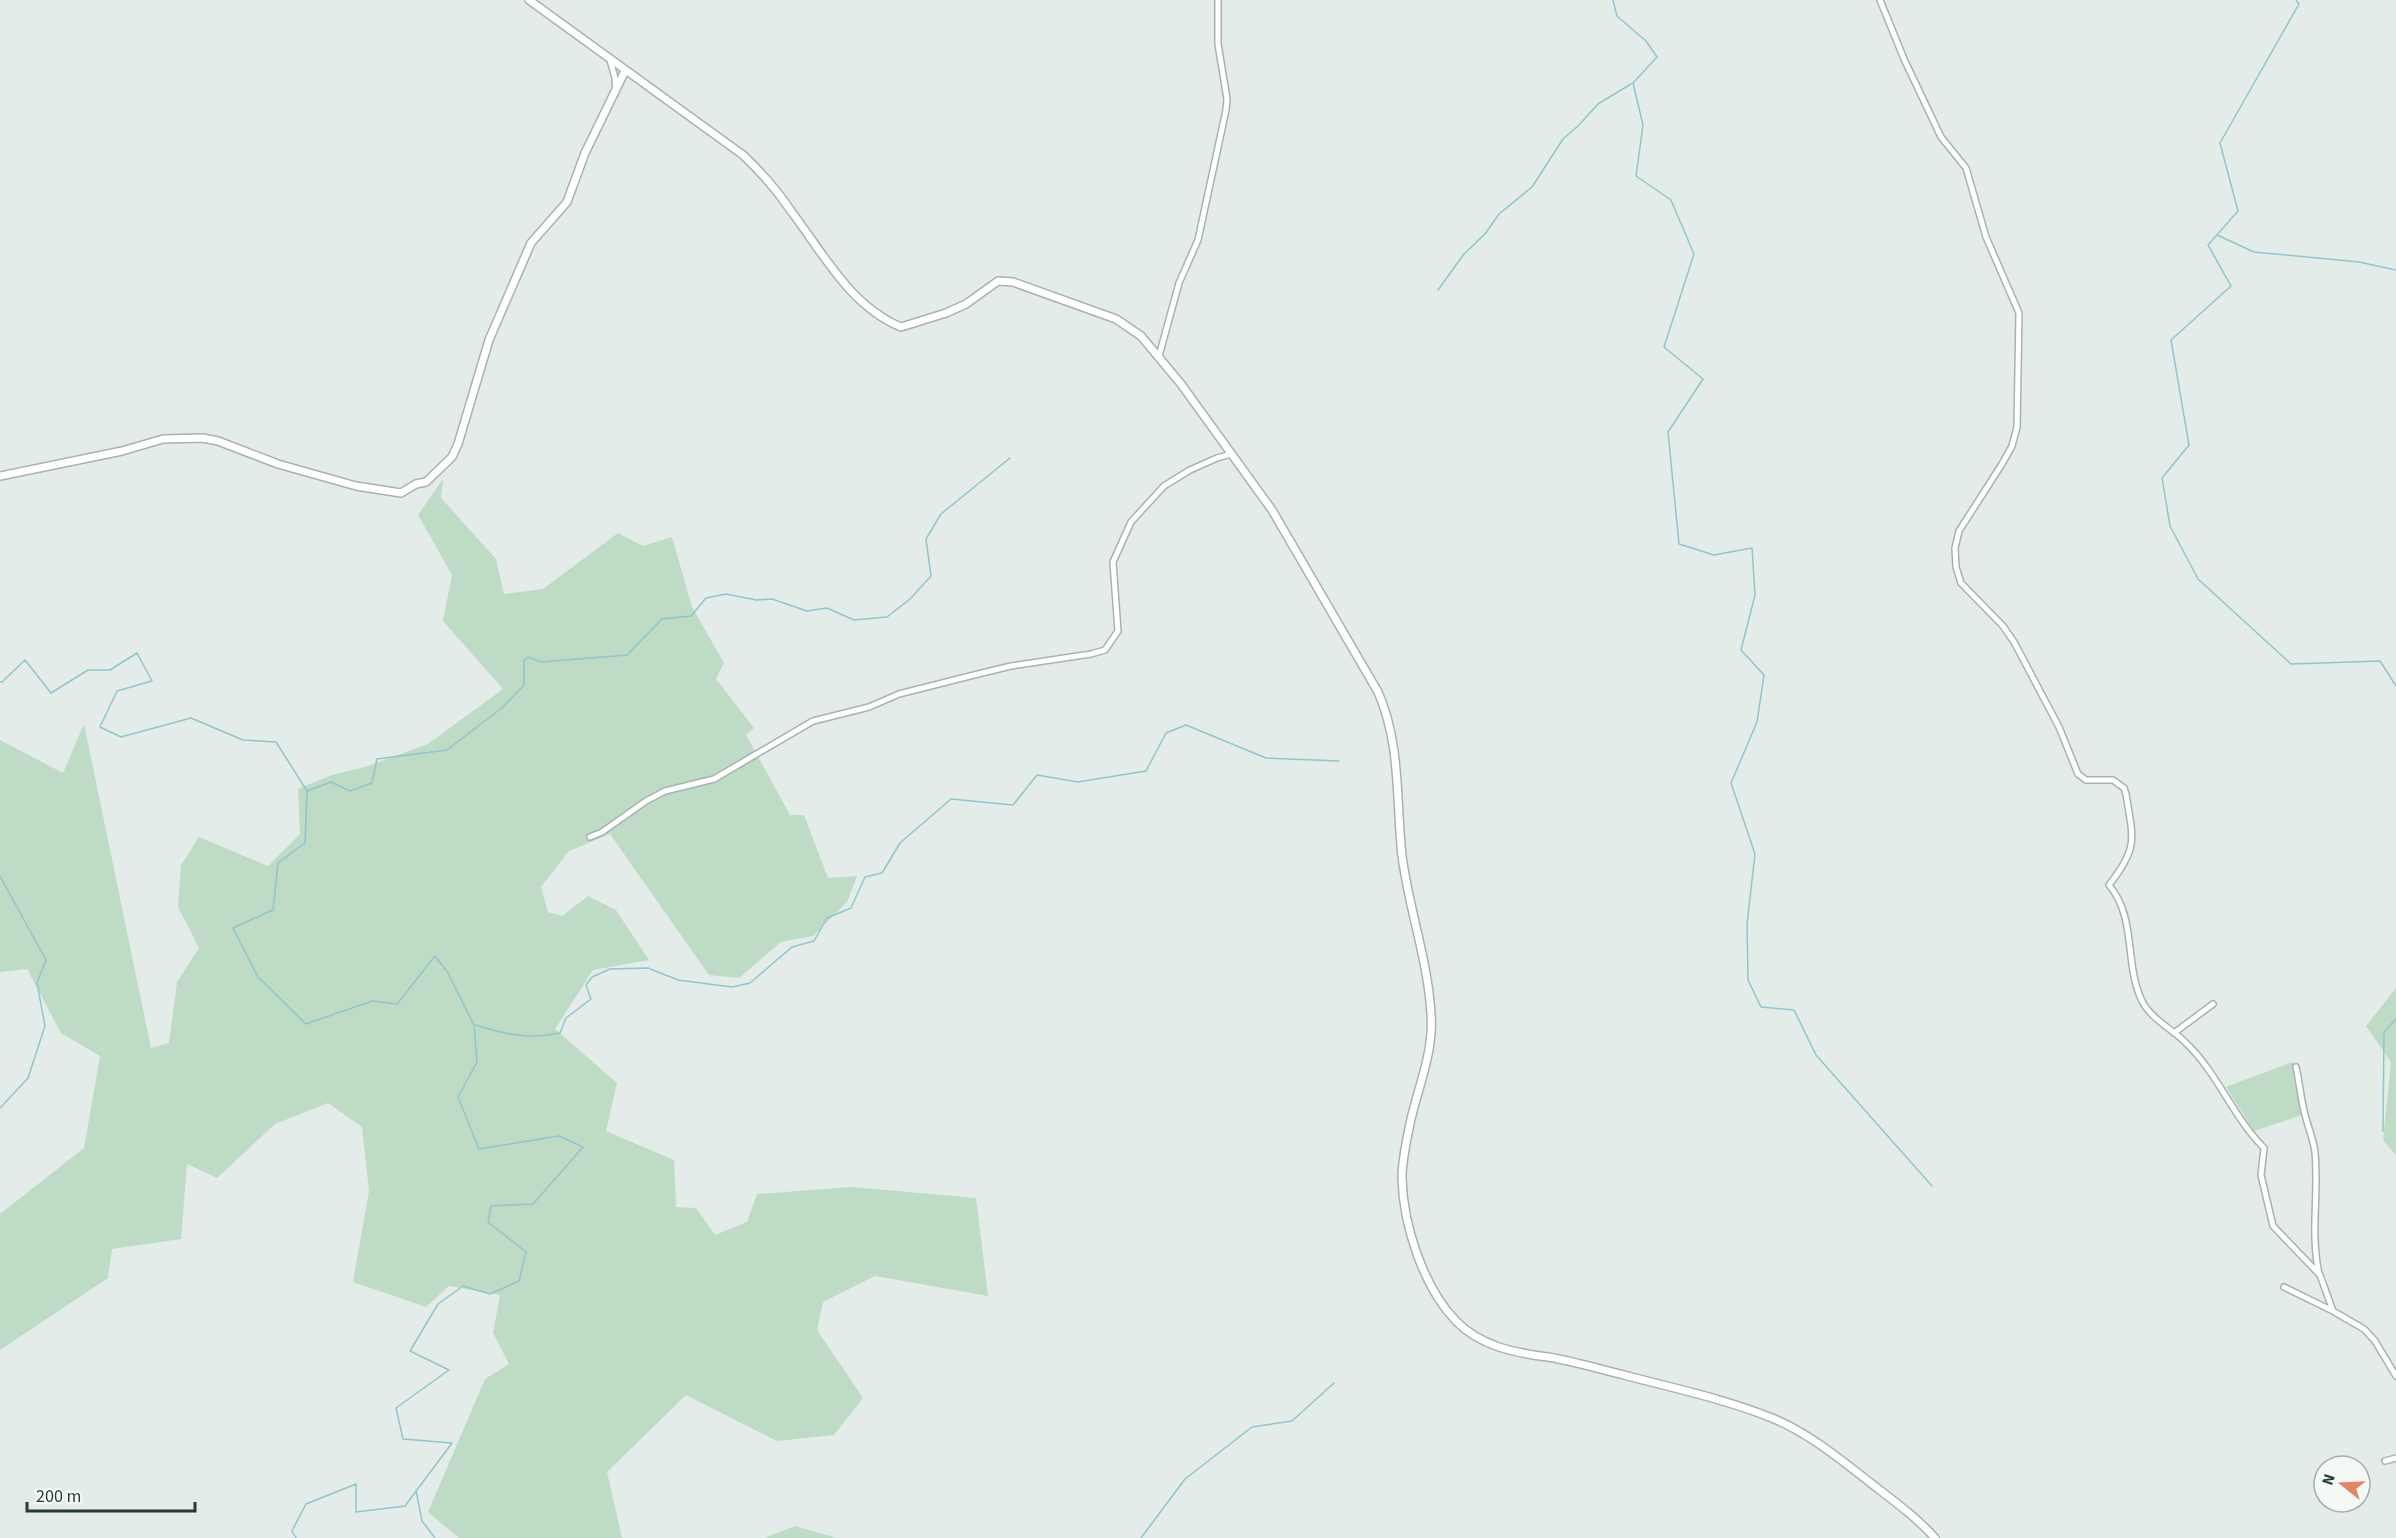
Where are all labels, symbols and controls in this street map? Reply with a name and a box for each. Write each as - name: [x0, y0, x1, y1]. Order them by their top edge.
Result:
- north arrow: [2312, 1454, 2372, 1514]
- text: N: [2317, 1471, 2341, 1488]
- scale bar: [27, 1475, 195, 1513]
- text: 200 m: [36, 1484, 81, 1509]

